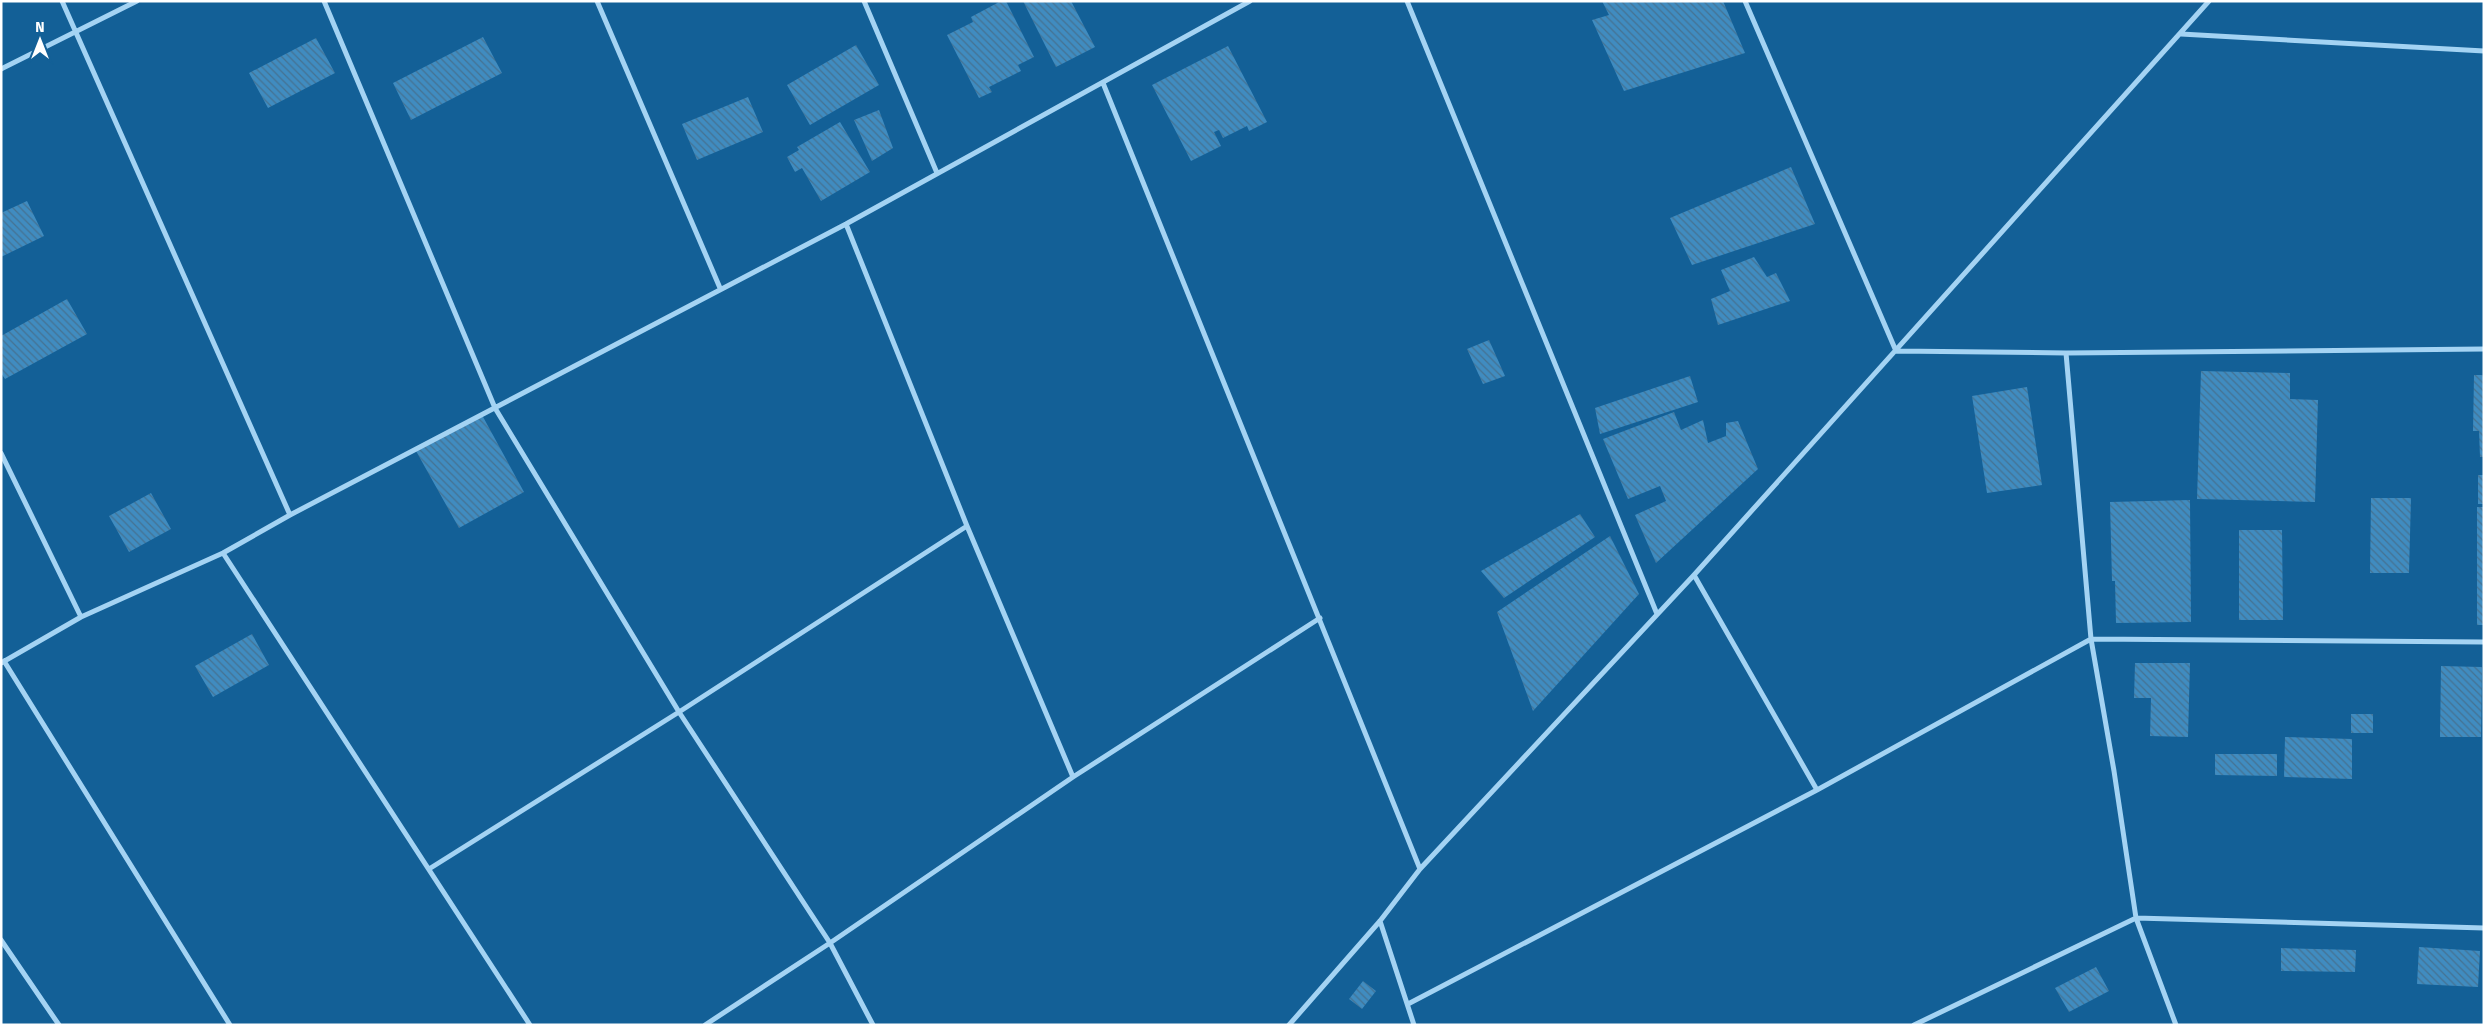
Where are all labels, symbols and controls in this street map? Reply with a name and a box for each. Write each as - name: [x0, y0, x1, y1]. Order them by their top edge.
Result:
- north arrow: [15, 15, 65, 65]
- text: N: [35, 19, 45, 36]

